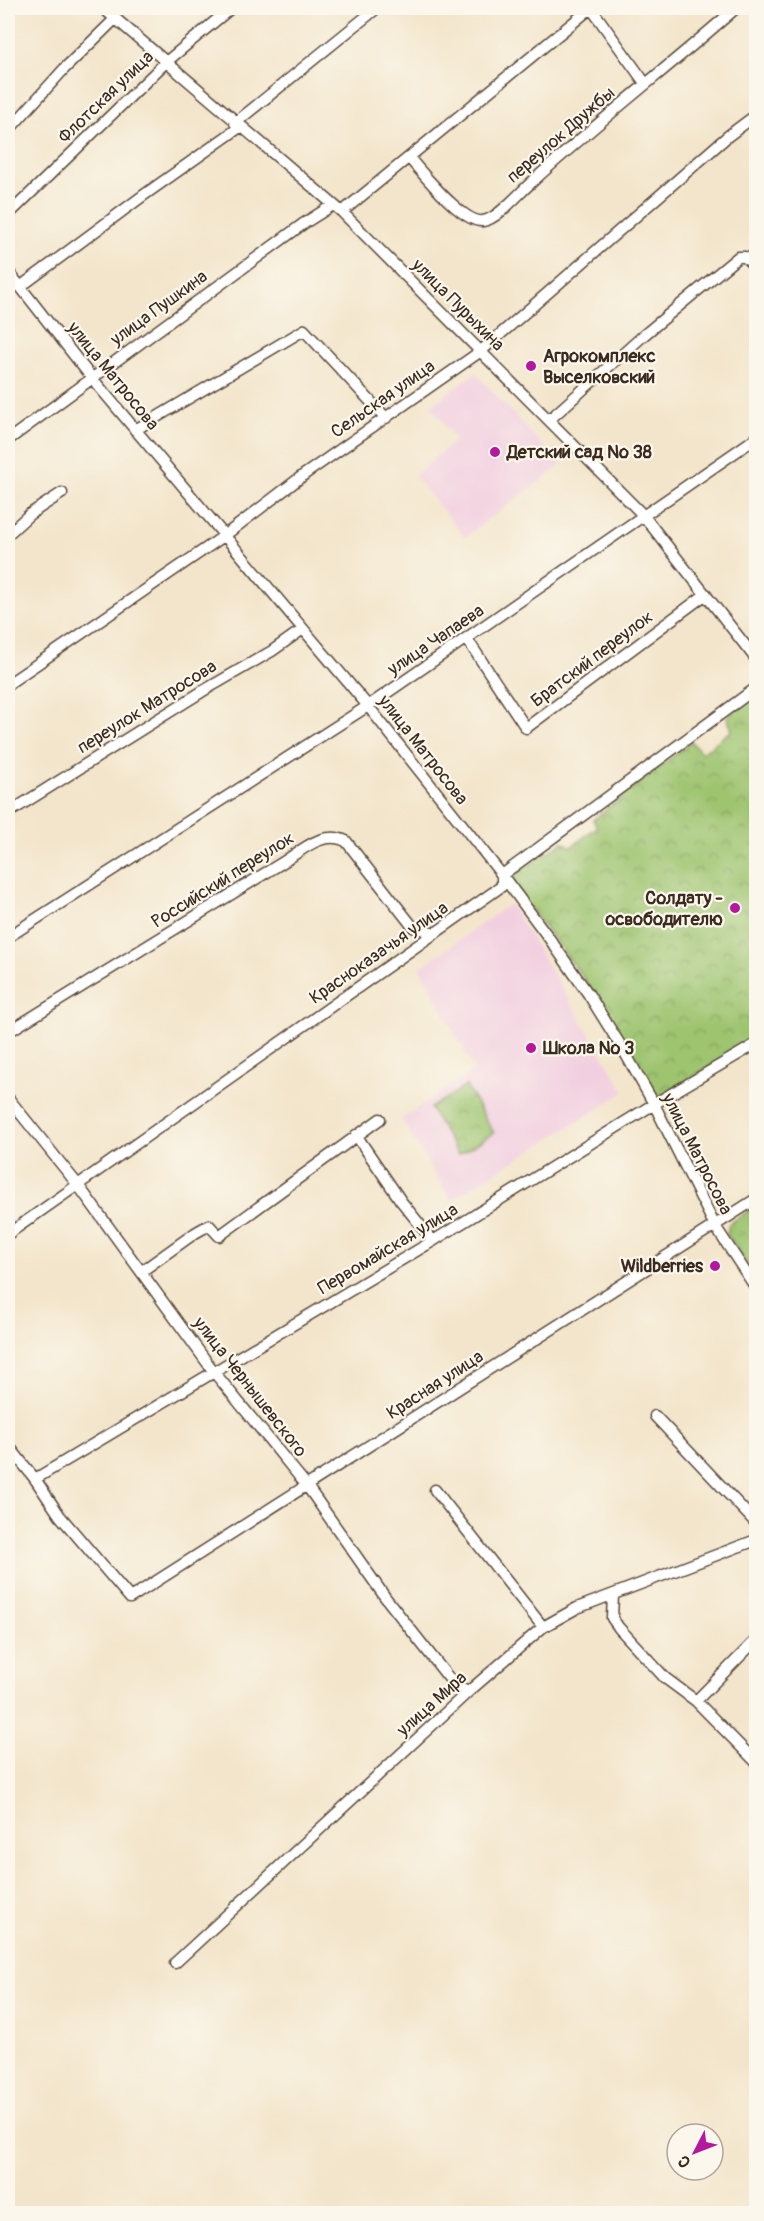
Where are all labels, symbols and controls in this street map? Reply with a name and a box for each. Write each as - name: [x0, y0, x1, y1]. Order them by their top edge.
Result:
- street label: Флотская улица: [53, 46, 159, 148]
- street label: переулок Дружбы: [502, 82, 620, 188]
- street label: улица Пурыхина: [406, 253, 509, 356]
- street label: улица Пушкина: [105, 265, 212, 352]
- street label: улица Матросова: [61, 316, 164, 435]
- place label: Агрокомплекс Выселковский: [543, 345, 656, 389]
- street label: Сельская улица: [327, 355, 439, 443]
- marker: Агрокомплекс Выселковский: [524, 359, 538, 373]
- place label: Детский сад № 38: [506, 441, 652, 464]
- marker: Детский сад № 38: [488, 445, 502, 459]
- street label: улица Чапаева: [383, 599, 489, 681]
- street label: Братский переулок: [526, 606, 658, 712]
- street label: переулок Матросова: [73, 655, 221, 759]
- street label: улица Матросова: [372, 690, 473, 810]
- street label: Российский переулок: [147, 827, 299, 933]
- place label: Солдату - освободителю: [604, 887, 723, 931]
- street label: Красноказачья улица: [305, 896, 453, 1010]
- marker: Солдату - освободителю: [728, 901, 742, 915]
- place label: Школа № 3: [542, 1037, 634, 1060]
- marker: Школа № 3: [524, 1041, 538, 1055]
- street label: улица Матросова: [656, 1089, 738, 1219]
- street label: Первомайская улица: [314, 1198, 462, 1300]
- place label: Wildberries: [621, 1255, 704, 1278]
- marker: Wildberries: [708, 1259, 722, 1273]
- street label: улица Чернышевского: [187, 1311, 312, 1462]
- street label: Красная улица: [382, 1345, 488, 1425]
- street label: улица Мира: [391, 1666, 472, 1742]
- north arrow: [665, 2122, 725, 2182]
- text: С: [674, 2151, 695, 2172]

